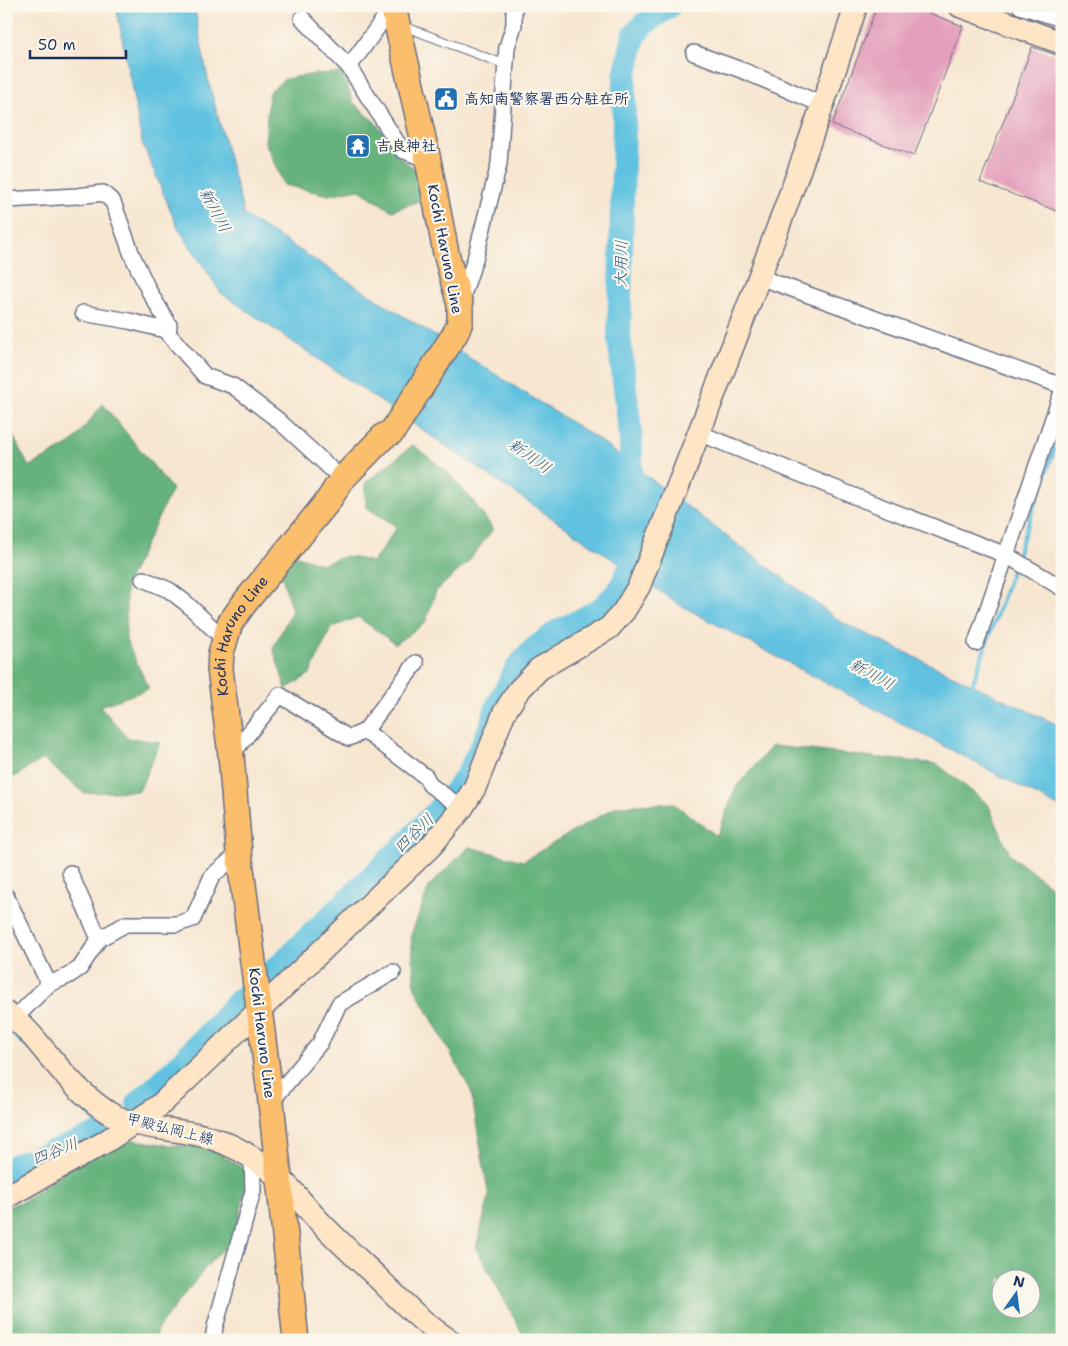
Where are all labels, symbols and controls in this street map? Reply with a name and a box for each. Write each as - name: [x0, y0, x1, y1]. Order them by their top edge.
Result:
- scale bar: [30, 28, 126, 60]
- text: 50 m: [38, 35, 76, 55]
- public building icon: 高知南警察署西分駐在所: [433, 86, 459, 112]
- place label: 高知南警察署西分駐在所: [464, 89, 629, 109]
- temple icon: 吉良神社: [345, 133, 371, 159]
- place label: 吉良神社: [376, 136, 436, 156]
- street label: Kochi Haruno Line: [423, 182, 467, 316]
- water label: 新川川: [194, 184, 236, 236]
- water label: 大用川: [610, 240, 632, 288]
- water label: 新川川: [504, 434, 556, 478]
- street label: Kochi Haruno Line: [210, 571, 273, 697]
- water label: 新川川: [846, 653, 898, 695]
- water label: 四谷川: [389, 809, 439, 857]
- street label: Kochi Haruno Line: [244, 966, 280, 1100]
- street label: 甲殿弘岡上線: [124, 1108, 216, 1150]
- water label: 四谷川: [29, 1133, 81, 1169]
- north arrow: [990, 1268, 1040, 1318]
- text: N: [1012, 1271, 1027, 1291]

